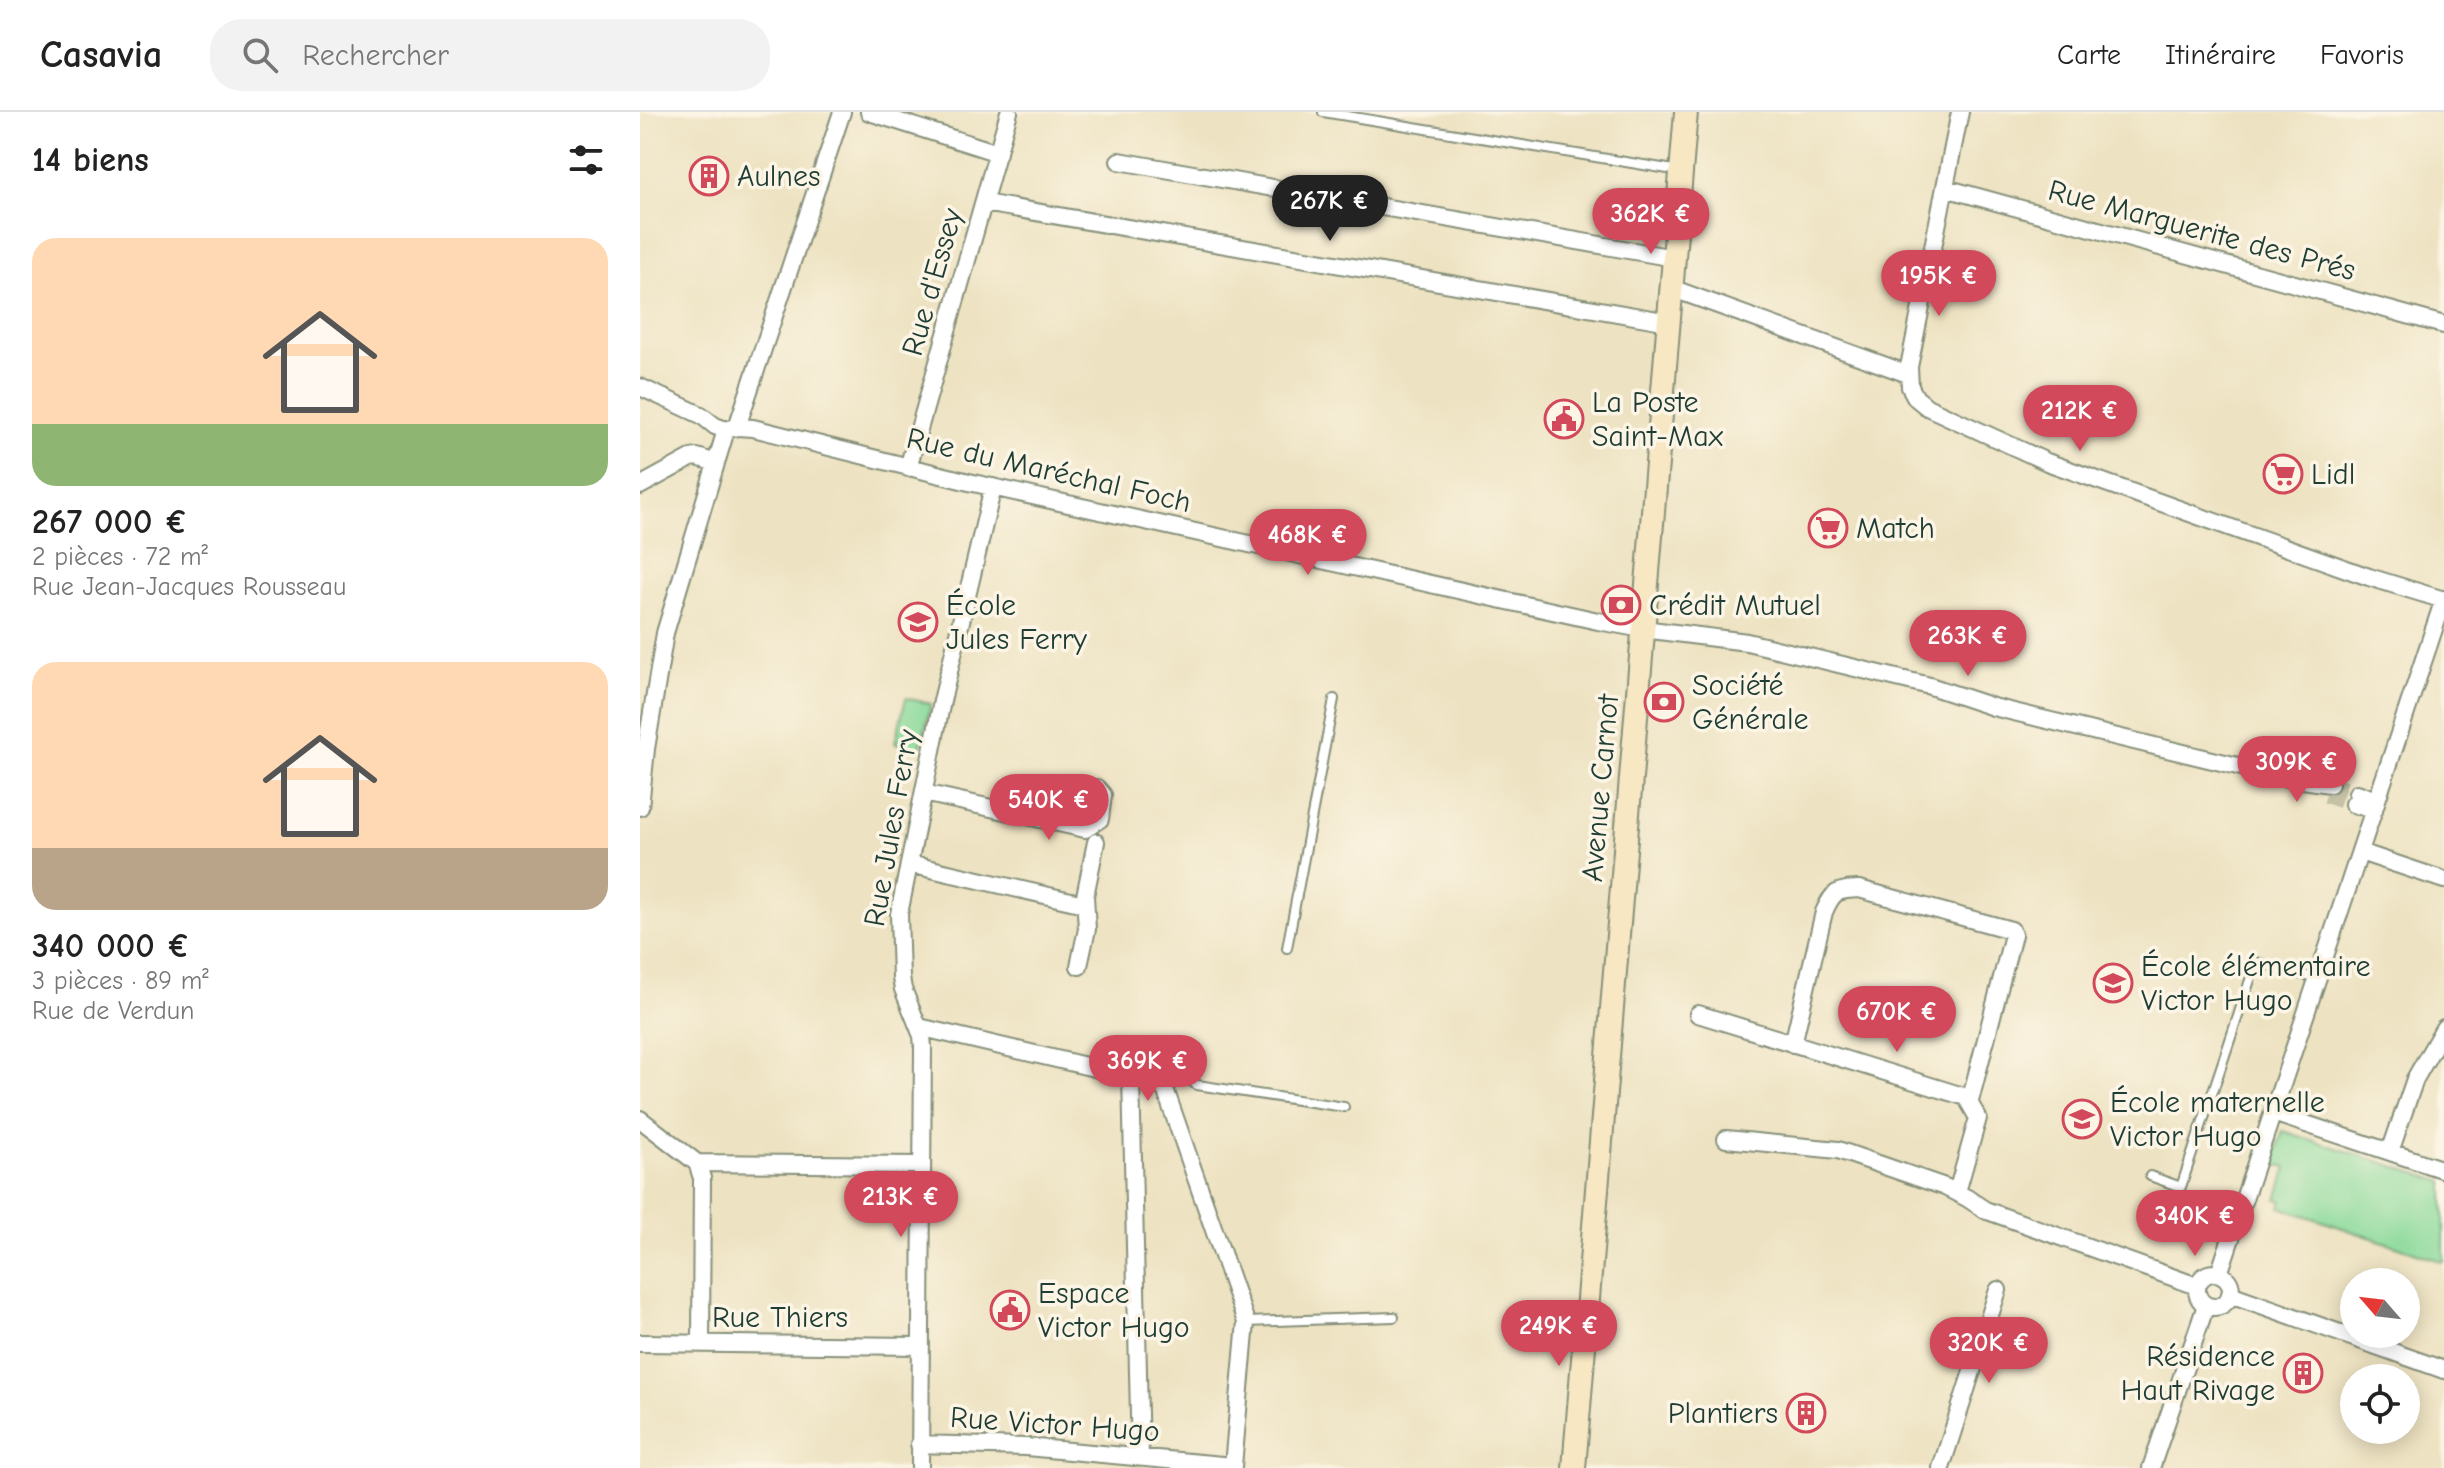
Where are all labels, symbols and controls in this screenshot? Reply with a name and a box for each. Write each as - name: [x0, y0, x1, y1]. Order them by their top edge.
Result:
- search box: [210, 19, 770, 91]
- text: Casavia: [40, 33, 162, 77]
- icon: search: [238, 33, 282, 77]
- text: Rechercher: [302, 38, 449, 73]
- text: Carte: [2057, 39, 2121, 71]
- text: Itinéraire: [2165, 39, 2276, 71]
- text: Favoris: [2320, 39, 2404, 71]
- icon: filters: [564, 138, 608, 182]
- text: 14 biens: [32, 140, 149, 180]
- building icon: Aulnes: [688, 155, 730, 197]
- place label: Aulnes: [737, 159, 820, 194]
- street label: Rue Marguerite des Prés: [2045, 173, 2359, 288]
- pin: 267K €: [1265, 175, 1395, 243]
- text: 267K €: [1290, 186, 1370, 216]
- pin: 362K €: [1586, 188, 1716, 256]
- text: 362K €: [1610, 199, 1692, 229]
- street label: Rue d'Essey: [895, 204, 970, 360]
- pin: 195K €: [1874, 250, 2004, 318]
- text: 195K €: [1899, 261, 1979, 291]
- icon: home: [248, 290, 392, 434]
- place label: La Poste Saint-Max: [1592, 385, 1724, 454]
- pin: 212K €: [2015, 385, 2145, 453]
- text: 212K €: [2041, 396, 2119, 426]
- public building icon: La Poste Saint-Max: [1543, 398, 1585, 440]
- street label: Rue du Maréchal Foch: [903, 421, 1194, 520]
- supermarket icon: Lidl: [2262, 453, 2304, 495]
- place label: Lidl: [2311, 457, 2355, 492]
- text: 267 000 €: [32, 502, 188, 542]
- supermarket icon: Match: [1807, 507, 1849, 549]
- pin: 468K €: [1243, 509, 1373, 577]
- place label: Match: [1856, 511, 1935, 546]
- text: 468K €: [1268, 520, 1348, 550]
- text: 2 pièces · 72 m²: [32, 542, 208, 572]
- text: Rue Jean-Jacques Rousseau: [32, 572, 346, 602]
- bank icon: Crédit Mutuel: [1600, 584, 1642, 626]
- place label: École Jules Ferry: [946, 588, 1088, 657]
- place label: Crédit Mutuel: [1649, 588, 1821, 623]
- school or university icon: École Jules Ferry: [897, 601, 939, 643]
- pin: 263K €: [1903, 610, 2033, 678]
- text: 263K €: [1927, 621, 2009, 651]
- place label: Société Générale: [1692, 668, 1809, 737]
- bank icon: Société Générale: [1643, 681, 1685, 723]
- street label: Avenue Carnot: [1575, 691, 1626, 883]
- icon: home: [248, 714, 392, 858]
- street label: Rue Jules Ferry: [857, 726, 926, 929]
- pin: 309K €: [2232, 736, 2362, 804]
- text: 309K €: [2255, 747, 2339, 777]
- pin: 540K €: [984, 774, 1114, 842]
- text: 540K €: [1008, 785, 1090, 815]
- text: 340 000 €: [32, 926, 190, 966]
- place label: École élémentaire Victor Hugo: [2141, 949, 2370, 1018]
- school or university icon: École élémentaire Victor Hugo: [2092, 962, 2134, 1004]
- text: 3 pièces · 89 m²: [32, 966, 209, 996]
- pin: 670K €: [1832, 986, 1962, 1054]
- text: Rue de Verdun: [32, 996, 194, 1026]
- text: 670K €: [1856, 997, 1938, 1027]
- pin: 369K €: [1083, 1035, 1213, 1103]
- text: 369K €: [1107, 1046, 1189, 1076]
- place label: École maternelle Victor Hugo: [2110, 1085, 2325, 1154]
- school or university icon: École maternelle Victor Hugo: [2061, 1098, 2103, 1140]
- pin: 213K €: [836, 1171, 966, 1239]
- text: 213K €: [862, 1182, 940, 1212]
- pin: 340K €: [2130, 1190, 2260, 1258]
- text: 340K €: [2154, 1201, 2236, 1231]
- north arrow: [2340, 1268, 2420, 1348]
- map controls: [2340, 1268, 2420, 1444]
- place label: Espace Victor Hugo: [1038, 1276, 1190, 1345]
- public building icon: Espace Victor Hugo: [989, 1289, 1031, 1331]
- street label: Rue Thiers: [712, 1300, 848, 1335]
- pin: 249K €: [1494, 1300, 1624, 1368]
- text: 249K €: [1519, 1311, 1599, 1341]
- pin: 320K €: [1924, 1317, 2054, 1385]
- text: 320K €: [1948, 1328, 2030, 1358]
- place label: Résidence Haut Rivage: [2121, 1339, 2275, 1408]
- building icon: Résidence Haut Rivage: [2282, 1352, 2324, 1394]
- button: locate: [2340, 1364, 2420, 1444]
- building icon: Plantiers: [1785, 1392, 1827, 1434]
- place label: Plantiers: [1668, 1396, 1778, 1431]
- street label: Rue Victor Hugo: [949, 1400, 1161, 1449]

